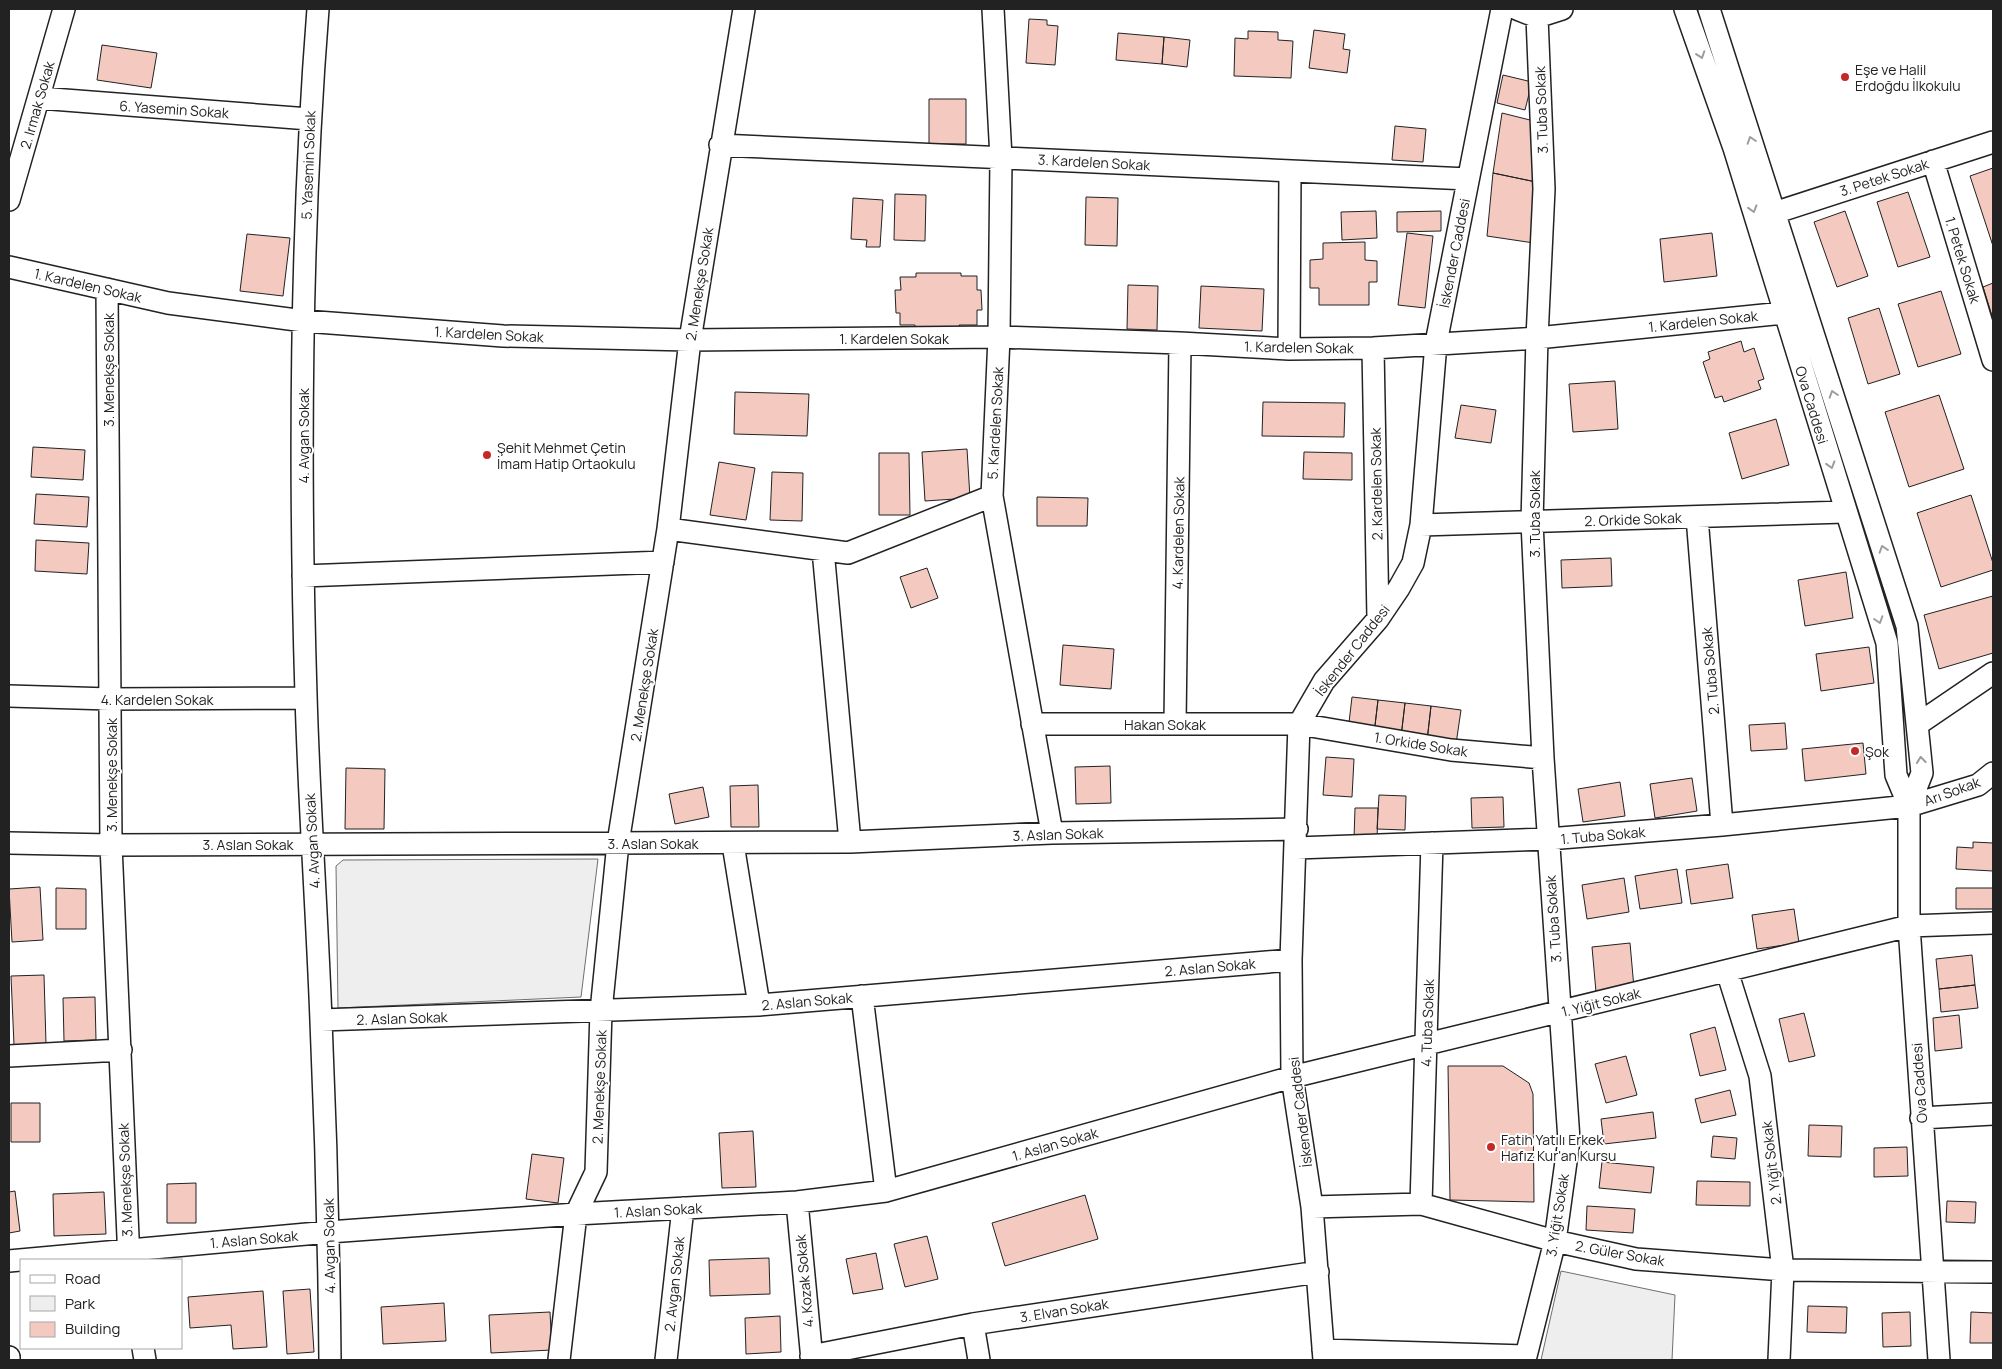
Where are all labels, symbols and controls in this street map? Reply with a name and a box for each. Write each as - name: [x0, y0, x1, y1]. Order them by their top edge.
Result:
- one-way arrow: [1695, 50, 1705, 58]
- street label: 2. Irmak Sokak: [15, 58, 59, 151]
- place label: Eşe ve Halil Erdoğdu İlkokulu: [1855, 60, 1961, 95]
- street label: 3. Tuba Sokak: [1530, 65, 1552, 154]
- marker: Eşe ve Halil Erdoğdu İlkokulu: [1839, 71, 1851, 83]
- street label: 6. Yasemin Sokak: [119, 96, 230, 122]
- street label: 5. Yasemin Sokak: [297, 109, 319, 220]
- one-way arrow: [1747, 136, 1757, 145]
- street label: 3. Kardelen Sokak: [1037, 150, 1152, 174]
- street label: 3. Petek Sokak: [1837, 153, 1932, 200]
- street label: İskender Caddesi: [1434, 197, 1474, 309]
- one-way arrow: [1747, 204, 1757, 212]
- street label: 1. Petek Sokak: [1941, 214, 1986, 307]
- street label: 2. Menekşe Sokak: [681, 225, 717, 342]
- street label: 1. Kardelen Sokak: [32, 263, 145, 307]
- street label: 1. Kardelen Sokak: [1647, 306, 1760, 336]
- street label: 3. Menekşe Sokak: [99, 312, 118, 427]
- street label: 1. Kardelen Sokak: [434, 322, 545, 346]
- street label: 1. Kardelen Sokak: [839, 329, 950, 348]
- street label: 1. Kardelen Sokak: [1244, 337, 1355, 357]
- street label: Ova Caddesi: [1791, 364, 1833, 446]
- street label: 5. Kardelen Sokak: [983, 365, 1007, 480]
- street label: 4. Avgan Sokak: [294, 387, 313, 484]
- one-way arrow: [1829, 391, 1839, 399]
- street label: 2. Kardelen Sokak: [1365, 426, 1386, 541]
- place label: Şehit Mehmet Çetin İmam Hatip Ortaokulu: [497, 438, 636, 473]
- marker: Şehit Mehmet Çetin İmam Hatip Ortaokulu: [481, 449, 493, 461]
- one-way arrow: [1825, 460, 1835, 468]
- street label: 3. Tuba Sokak: [1525, 469, 1544, 558]
- street label: 4. Kardelen Sokak: [1168, 475, 1189, 590]
- street label: 2. Orkide Sokak: [1584, 508, 1683, 530]
- one-way arrow: [1878, 546, 1888, 554]
- street label: İskender Caddesi: [1310, 600, 1394, 700]
- one-way arrow: [1874, 615, 1884, 623]
- street label: 2. Tuba Sokak: [1697, 625, 1723, 716]
- street label: 2. Menekşe Sokak: [626, 626, 662, 743]
- street label: 4. Kardelen Sokak: [101, 690, 214, 709]
- street label: Hakan Sokak: [1124, 715, 1207, 734]
- street label: 3. Menekşe Sokak: [102, 717, 121, 832]
- street label: 1. Orkide Sokak: [1373, 727, 1470, 761]
- place label: Şok: [1865, 742, 1890, 761]
- marker: Şok: [1849, 745, 1861, 757]
- one-way arrow: [1916, 755, 1927, 763]
- street label: Arı Sokak: [1921, 772, 1984, 810]
- street label: 4. Avgan Sokak: [300, 792, 324, 889]
- street label: 1. Tuba Sokak: [1560, 822, 1647, 848]
- street label: 3. Aslan Sokak: [1012, 823, 1105, 845]
- street label: 3. Aslan Sokak: [607, 834, 700, 853]
- street label: 3. Aslan Sokak: [202, 835, 295, 854]
- street label: 3. Tuba Sokak: [1540, 874, 1566, 963]
- street label: 2. Aslan Sokak: [1164, 953, 1257, 980]
- street label: 4. Tuba Sokak: [1416, 978, 1438, 1067]
- street label: 1. Yiğit Sokak: [1559, 983, 1644, 1021]
- street label: 2. Aslan Sokak: [761, 987, 854, 1014]
- street label: 2. Aslan Sokak: [356, 1007, 449, 1029]
- street label: 2. Menekşe Sokak: [588, 1029, 611, 1144]
- street label: Ova Caddesi: [1907, 1042, 1931, 1124]
- street label: İskender Caddesi: [1284, 1056, 1316, 1168]
- street label: 2. Yiğit Sokak: [1756, 1119, 1786, 1206]
- street label: 3. Menekşe Sokak: [113, 1122, 136, 1237]
- street label: 1. Aslan Sokak: [1010, 1122, 1101, 1165]
- place label: Fatih Yatılı Erkek Hafız Kur'an Kursu: [1501, 1130, 1616, 1165]
- marker: Fatih Yatılı Erkek Hafız Kur'an Kursu: [1485, 1141, 1497, 1153]
- street label: 3. Yiğit Sokak: [1541, 1171, 1573, 1258]
- street label: 4. Avgan Sokak: [319, 1197, 339, 1294]
- street label: 1. Aslan Sokak: [613, 1198, 704, 1222]
- street label: 1. Aslan Sokak: [209, 1226, 300, 1252]
- street label: 4. Kozak Sokak: [790, 1233, 818, 1328]
- street label: 2. Avgan Sokak: [660, 1235, 689, 1332]
- street label: 2. Güler Sokak: [1574, 1236, 1667, 1270]
- legend: [20, 1259, 182, 1349]
- text: Road: [65, 1268, 101, 1289]
- text: Park: [65, 1293, 95, 1314]
- street label: 3. Elvan Sokak: [1018, 1293, 1111, 1326]
- text: Building: [65, 1318, 120, 1339]

